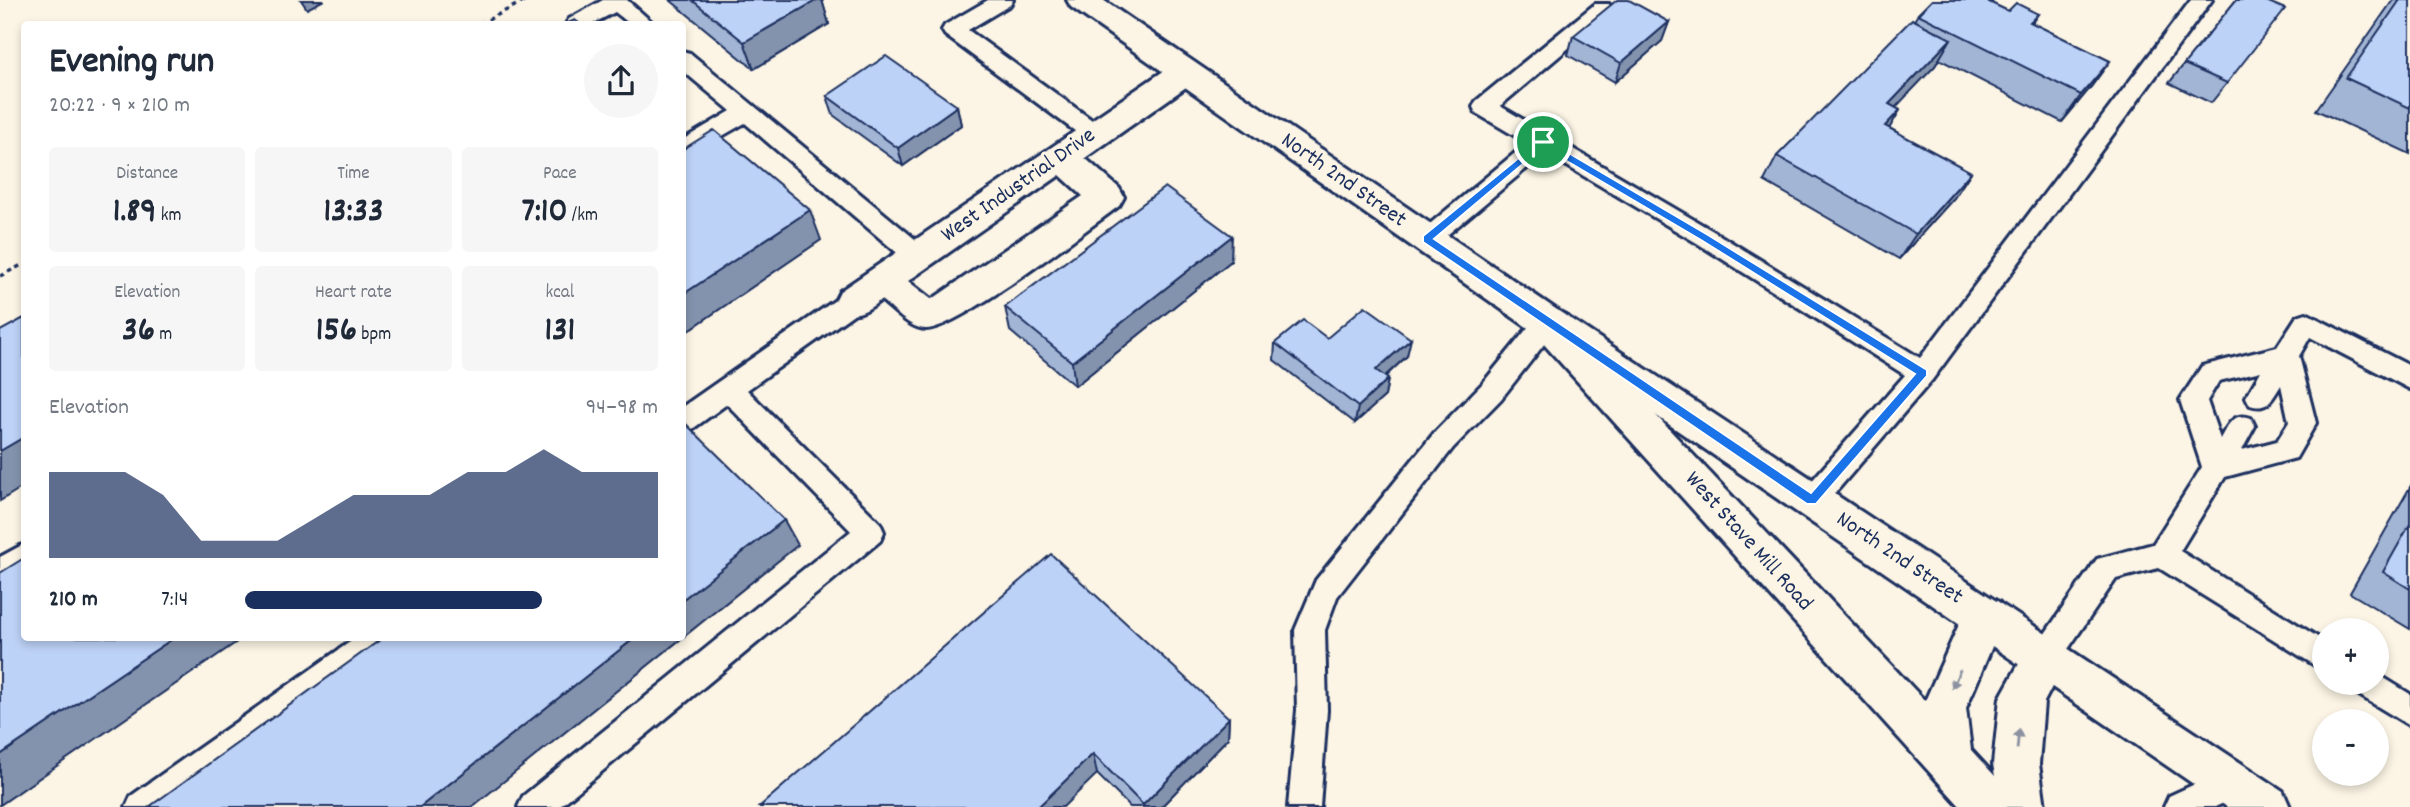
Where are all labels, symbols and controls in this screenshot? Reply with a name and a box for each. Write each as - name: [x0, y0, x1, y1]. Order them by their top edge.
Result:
- text: Evening run: [49, 36, 214, 91]
- button: share: [584, 44, 658, 118]
- text: 20:22 · 9 × 210 m: [49, 90, 190, 123]
- pin: [1513, 112, 1573, 172]
- street label: West Industrial Drive: [935, 120, 1103, 252]
- icon: arrive: [1524, 123, 1562, 161]
- street label: North 2nd Street: [1273, 125, 1413, 237]
- text: Distance: [116, 161, 178, 188]
- text: Time: [337, 161, 370, 188]
- text: Pace: [543, 161, 577, 188]
- text: 1.89: [113, 188, 156, 238]
- text: 13:33: [323, 188, 384, 238]
- text: 7:10: [522, 188, 568, 238]
- text: km: [156, 203, 182, 230]
- text: /km: [568, 203, 598, 230]
- text: Elevation: [114, 280, 180, 307]
- text: Heart rate: [315, 280, 392, 307]
- text: kcal: [545, 280, 574, 307]
- text: 36: [122, 307, 155, 357]
- text: 156: [316, 307, 357, 357]
- text: 131: [544, 307, 575, 357]
- text: m: [155, 322, 172, 349]
- text: bpm: [357, 322, 391, 349]
- text: Elevation: [49, 392, 129, 425]
- text: 94–98 m: [586, 392, 658, 425]
- street label: West Stave Mill Road: [1676, 465, 1820, 619]
- street label: North 2nd Street: [1829, 504, 1969, 614]
- text: 210 m: [49, 584, 98, 617]
- text: 7:14: [161, 584, 188, 617]
- map controls: [2312, 618, 2389, 786]
- button: +: [2312, 618, 2389, 695]
- one-way arrow: [1951, 669, 1962, 690]
- button: −: [2312, 709, 2389, 786]
- one-way arrow: [2013, 728, 2024, 750]

